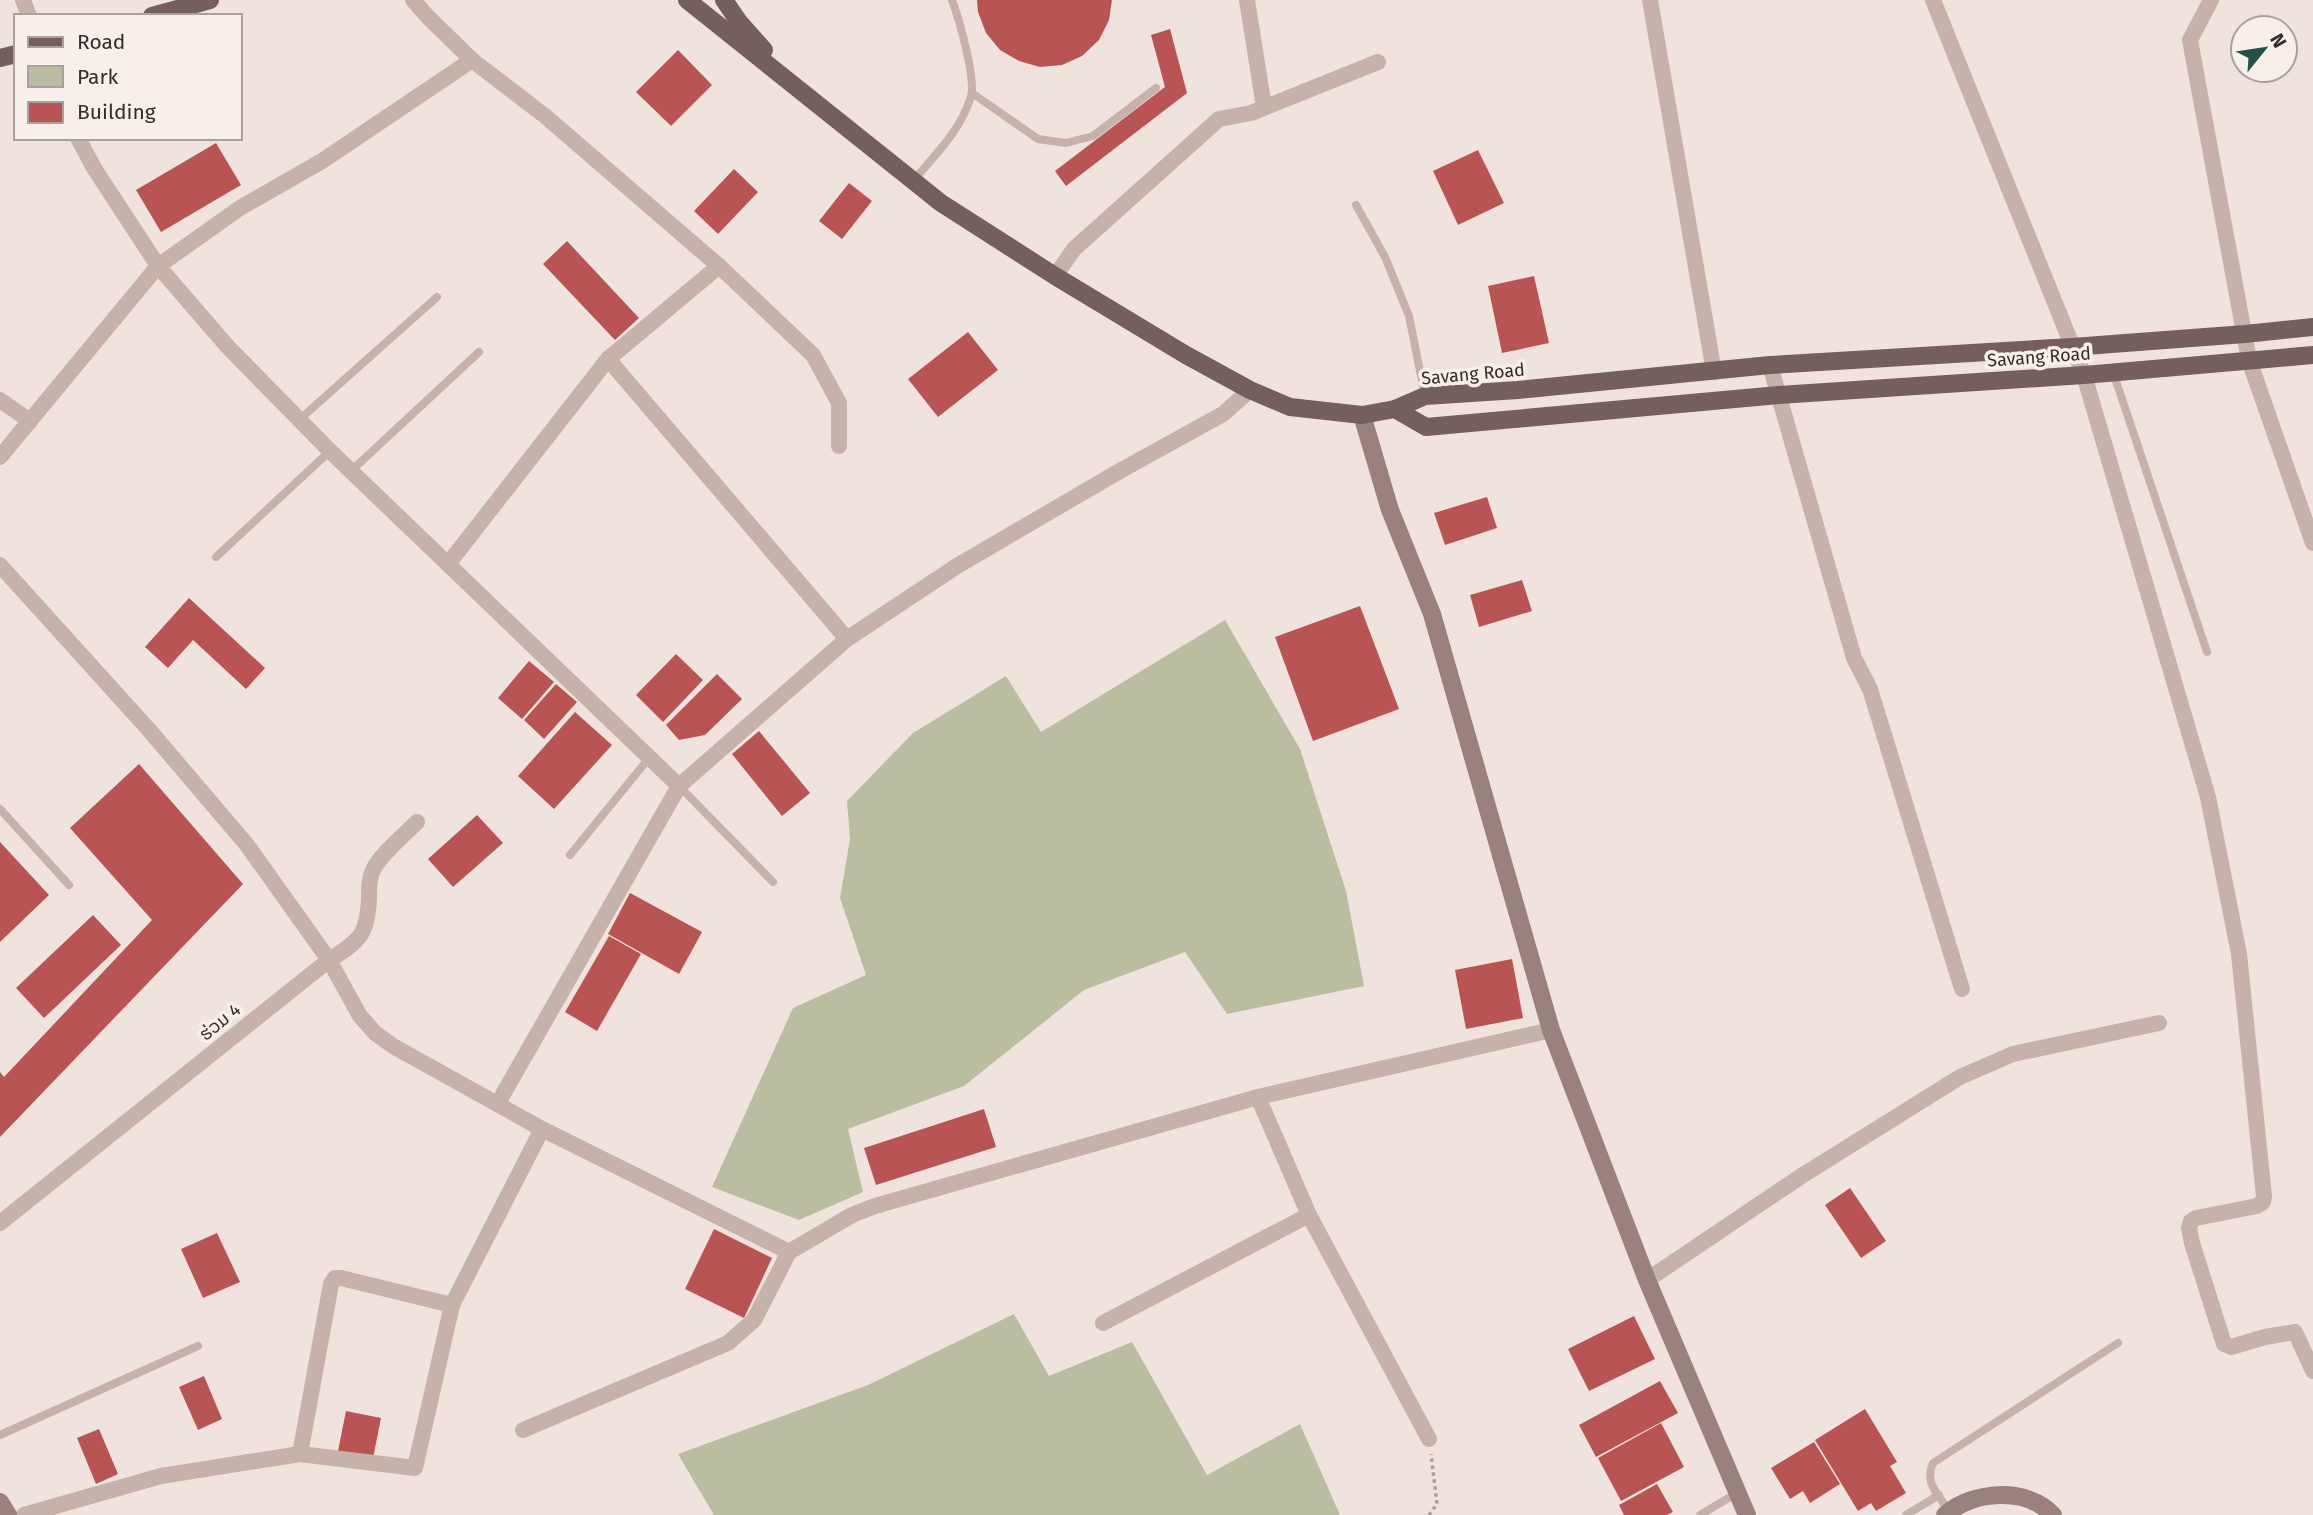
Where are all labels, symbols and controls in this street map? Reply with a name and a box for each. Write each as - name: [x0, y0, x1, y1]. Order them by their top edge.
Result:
- legend: [14, 14, 242, 140]
- north arrow: [2229, 14, 2299, 84]
- text: Road: [77, 29, 125, 55]
- text: N: [2265, 30, 2291, 52]
- text: Park: [77, 64, 119, 90]
- text: Building: [77, 99, 156, 125]
- street label: Savang Road: [1986, 342, 2092, 372]
- street label: Savang Road: [1420, 359, 1526, 389]
- street label: ຮ່ວມ 4: [195, 998, 246, 1045]

